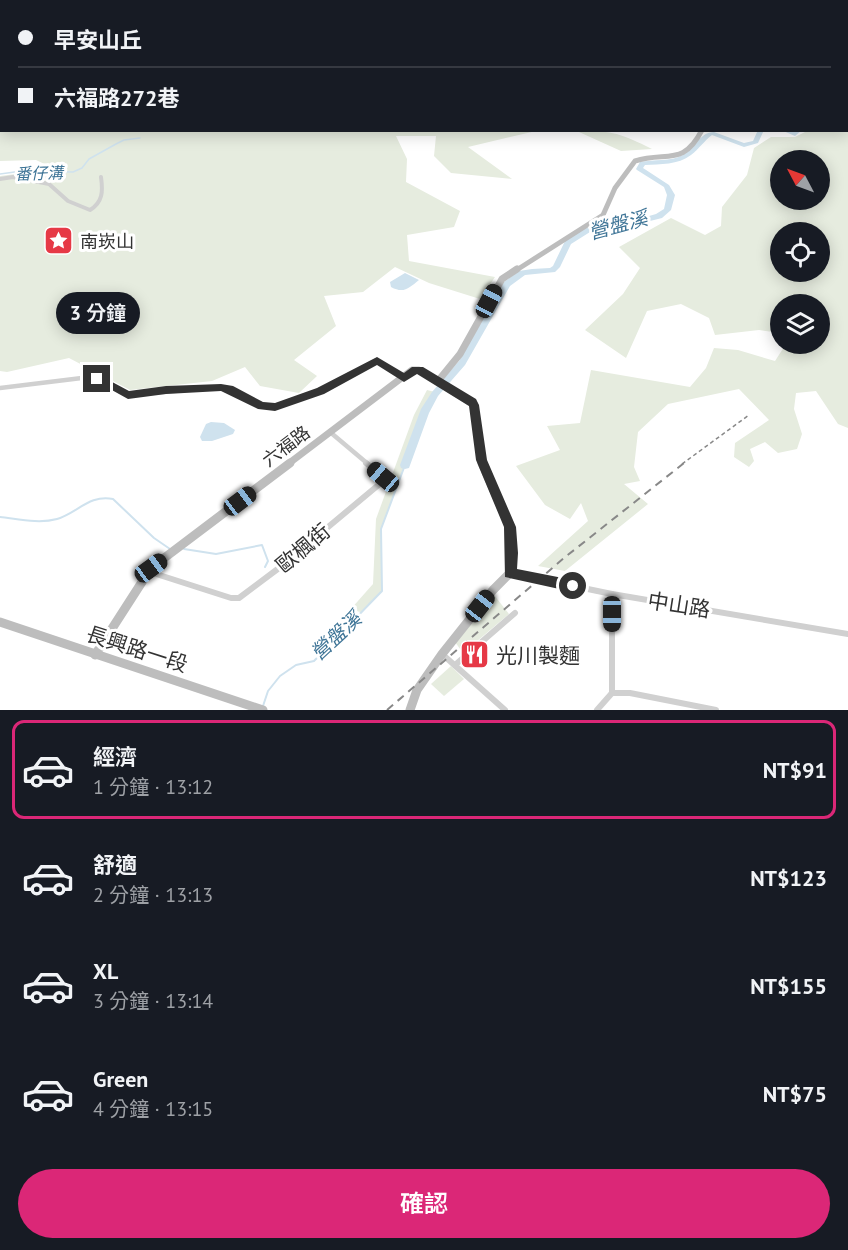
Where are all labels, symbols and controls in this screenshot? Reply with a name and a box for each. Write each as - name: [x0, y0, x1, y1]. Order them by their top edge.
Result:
- text: 早安山丘: [54, 26, 142, 54]
- text: 六福路272巷: [54, 84, 179, 112]
- north arrow: [770, 150, 830, 210]
- map controls: [770, 150, 830, 354]
- water label: 番仔溝: [15, 162, 65, 184]
- water label: 營盤溪: [586, 204, 653, 245]
- button: locate: [770, 222, 830, 282]
- place icon: 南崁山: [43, 225, 75, 257]
- place label: 南崁山: [80, 230, 134, 253]
- car: [473, 281, 505, 321]
- callout: 3 分鐘: [55, 292, 139, 334]
- button: layers: [770, 294, 830, 354]
- text: 3 分鐘: [70, 300, 126, 326]
- route end: [83, 365, 110, 392]
- street label: 六福路: [258, 421, 314, 471]
- car: [363, 459, 403, 495]
- car: [220, 483, 260, 519]
- street label: 歐楓街: [270, 517, 336, 579]
- car: [131, 550, 171, 586]
- route start: [559, 572, 586, 599]
- car: [462, 586, 498, 626]
- street label: 中山路: [646, 587, 712, 623]
- car: [603, 596, 621, 632]
- water label: 營盤溪: [305, 604, 369, 666]
- street label: 長興路一段: [83, 620, 191, 678]
- restaurant icon: 光川製麵: [459, 639, 491, 671]
- place label: 光川製麵: [496, 642, 580, 669]
- icon: car: [21, 743, 75, 797]
- text: 經濟: [93, 743, 137, 771]
- text: NT$91: [763, 756, 827, 784]
- text: 1 分鐘 · 13:12: [93, 774, 213, 800]
- icon: car: [21, 851, 75, 905]
- text: 舒適: [93, 851, 137, 879]
- text: NT$123: [750, 864, 827, 892]
- text: 2 分鐘 · 13:13: [93, 882, 213, 908]
- text: XL: [93, 957, 118, 985]
- icon: car: [21, 959, 75, 1013]
- text: NT$155: [750, 972, 827, 1000]
- text: 3 分鐘 · 13:14: [93, 988, 213, 1014]
- text: Green: [93, 1065, 148, 1093]
- icon: car: [21, 1067, 75, 1121]
- text: NT$75: [763, 1080, 827, 1108]
- text: 4 分鐘 · 13:15: [93, 1096, 213, 1122]
- button: 確認: [18, 1169, 830, 1238]

